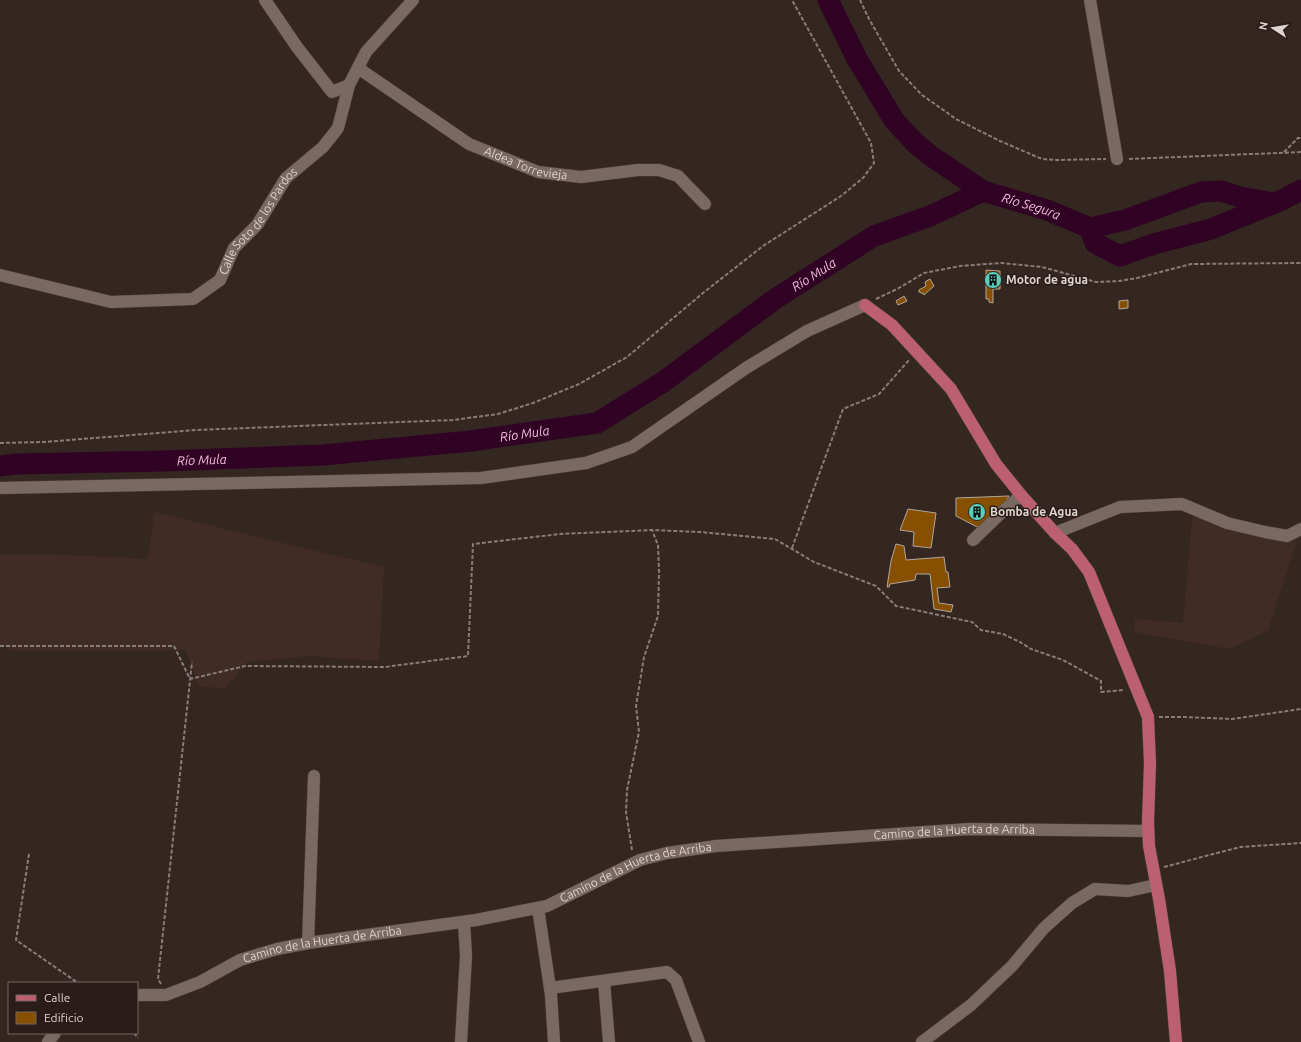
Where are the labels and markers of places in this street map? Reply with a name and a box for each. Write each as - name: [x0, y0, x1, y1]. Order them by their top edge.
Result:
- building icon: Motor de agua: [983, 270, 1003, 290]
- place label: Motor de agua: [1006, 273, 1088, 286]
- building icon: Bomba de Agua: [967, 502, 987, 522]
- place label: Bomba de Agua: [990, 505, 1078, 518]

